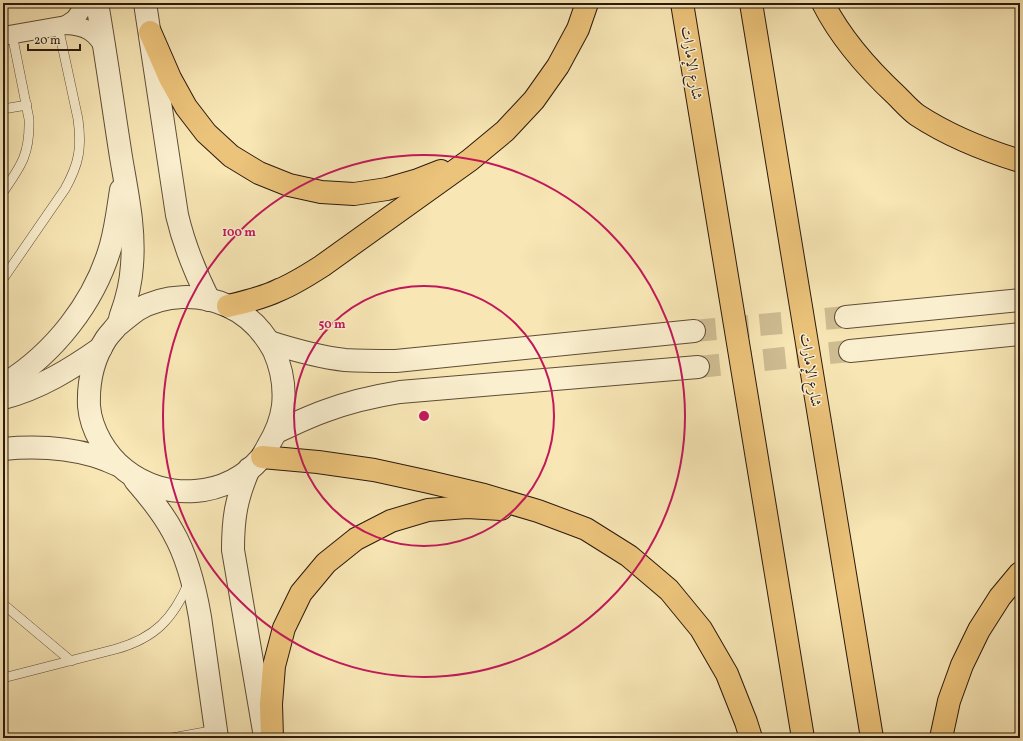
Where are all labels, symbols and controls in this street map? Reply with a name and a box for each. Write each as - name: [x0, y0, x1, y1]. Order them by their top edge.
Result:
- street label: شارع الإمارات: [673, 25, 707, 102]
- scale bar: [28, 26, 80, 52]
- text: 20 m: [34, 33, 61, 49]
- text: 100 m: [222, 225, 256, 241]
- text: 50 m: [318, 317, 346, 333]
- street label: شارع الإمارات: [792, 332, 826, 409]
- centre of rings: [417, 409, 431, 423]

